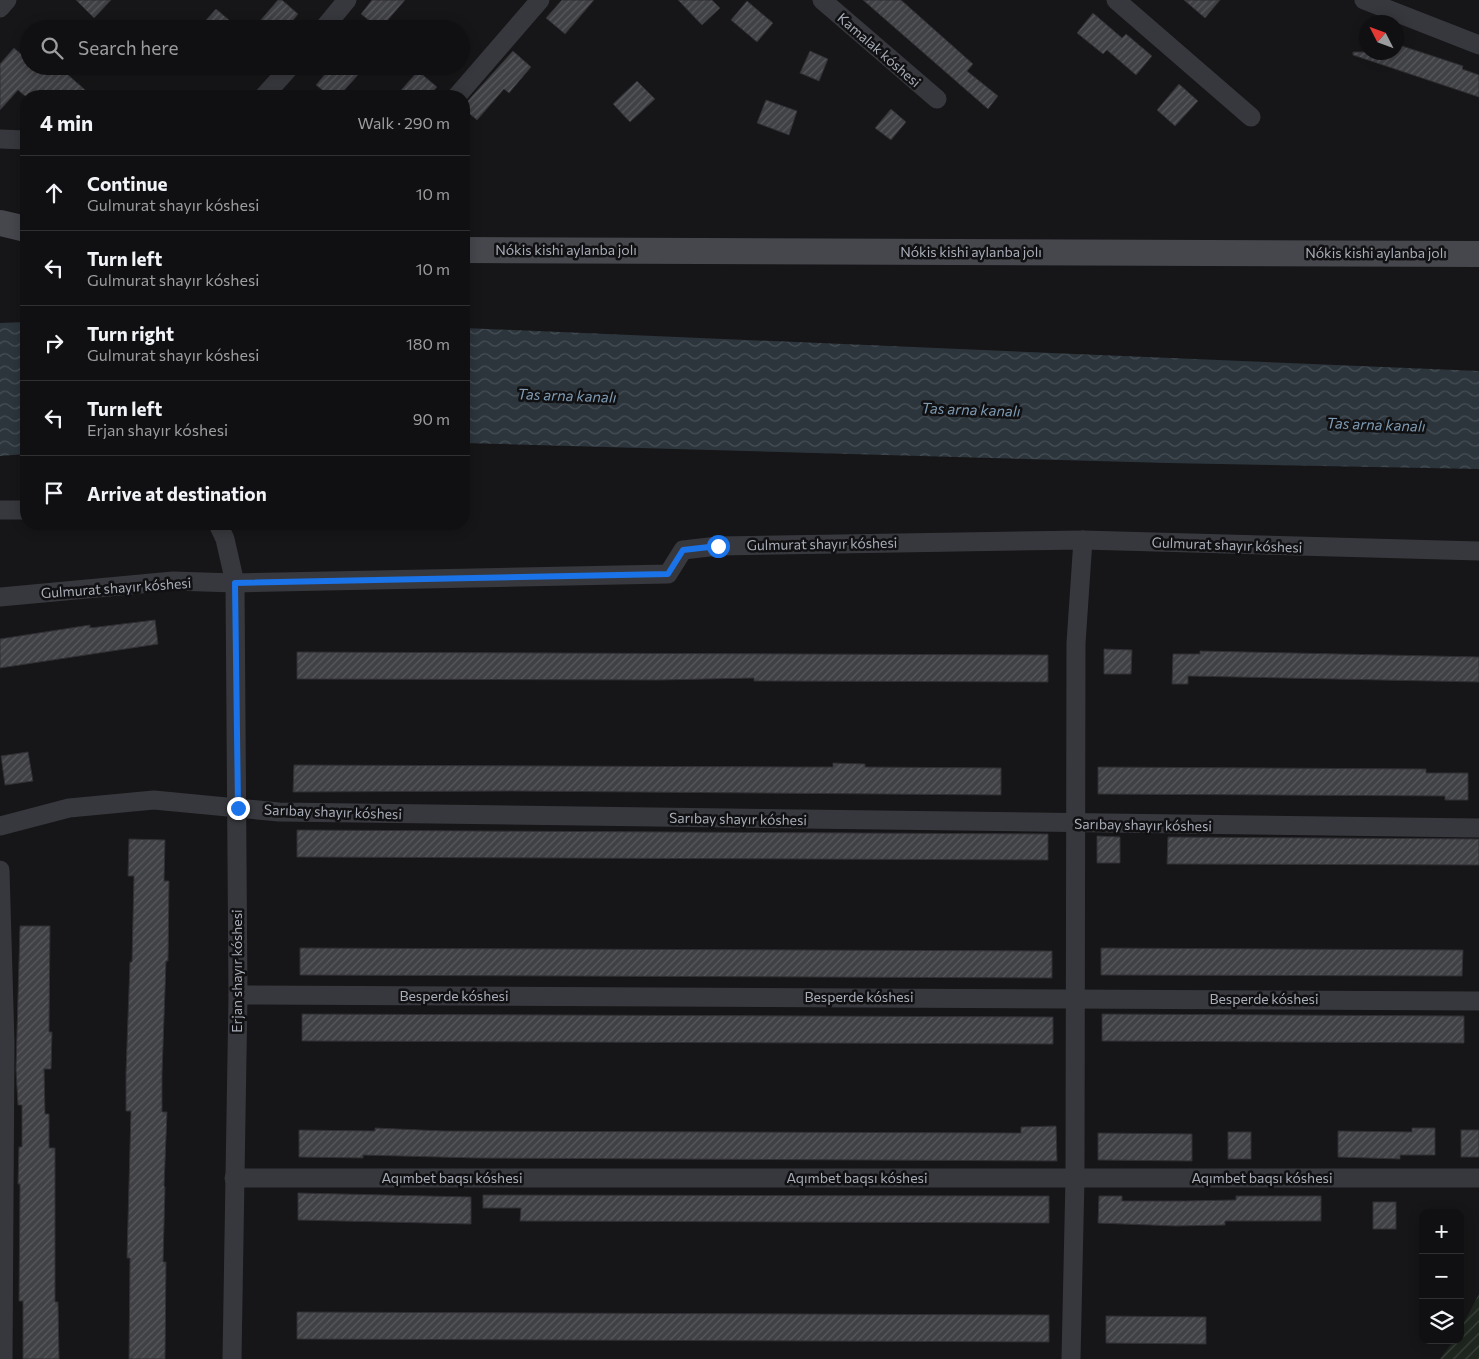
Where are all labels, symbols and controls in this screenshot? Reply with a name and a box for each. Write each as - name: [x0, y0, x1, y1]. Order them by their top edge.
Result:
- street label: Kamalak kóshesi: [834, 9, 924, 90]
- north arrow: [1359, 15, 1404, 60]
- search box: [20, 20, 470, 75]
- icon: search: [38, 34, 66, 62]
- text: Search here: [78, 36, 178, 59]
- text: 4 min: [40, 110, 93, 135]
- text: Walk · 290 m: [358, 113, 450, 132]
- text: Continue: [87, 172, 167, 195]
- icon: ahead: [40, 179, 68, 207]
- text: 10 m: [416, 184, 450, 203]
- text: Gulmurat shayır kóshesi: [87, 195, 259, 214]
- street label: Nókis kishi aylanba jolı: [495, 241, 637, 258]
- street label: Nókis kishi aylanba jolı: [900, 243, 1042, 260]
- street label: Nókis kishi aylanba jolı: [1305, 244, 1447, 261]
- text: Turn left: [87, 247, 162, 270]
- icon: left: [40, 254, 68, 282]
- text: 10 m: [416, 259, 450, 278]
- text: Gulmurat shayır kóshesi: [87, 270, 259, 289]
- text: Turn right: [87, 322, 174, 345]
- icon: right: [40, 329, 68, 357]
- text: 180 m: [406, 334, 450, 353]
- text: Gulmurat shayır kóshesi: [87, 345, 259, 364]
- water label: Tas arna kanalı: [517, 384, 617, 406]
- text: Turn left: [87, 397, 162, 420]
- water label: Tas arna kanalı: [921, 398, 1021, 420]
- icon: left: [40, 404, 68, 432]
- text: 90 m: [413, 409, 450, 428]
- water label: Tas arna kanalı: [1326, 413, 1426, 435]
- text: Erjan shayır kóshesi: [87, 420, 228, 439]
- icon: arrive: [40, 479, 68, 507]
- text: Arrive at destination: [87, 482, 267, 505]
- street label: Gulmurat shayır kóshesi: [1151, 533, 1303, 556]
- street label: Gulmurat shayır kóshesi: [746, 534, 898, 553]
- route start: [707, 535, 730, 558]
- street label: Gulmurat shayır kóshesi: [40, 574, 192, 601]
- route end: [227, 797, 250, 820]
- street label: Sarıbay shayır kóshesi: [264, 801, 402, 822]
- street label: Sarıbay shayır kóshesi: [669, 809, 807, 828]
- street label: Sarıbay shayır kóshesi: [1074, 815, 1212, 834]
- street label: Erjan shayır kóshesi: [228, 909, 245, 1033]
- street label: Besperde kóshesi: [399, 987, 509, 1004]
- street label: Besperde kóshesi: [804, 988, 914, 1005]
- street label: Besperde kóshesi: [1209, 990, 1319, 1007]
- street label: Aqımbet baqsı kóshesi: [382, 1169, 523, 1186]
- street label: Aqımbet baqsı kóshesi: [787, 1169, 928, 1186]
- street label: Aqımbet baqsı kóshesi: [1192, 1169, 1333, 1186]
- map controls: [1419, 1209, 1464, 1344]
- button: +: [1419, 1209, 1464, 1254]
- button: −: [1419, 1254, 1464, 1299]
- button: layers: [1419, 1299, 1464, 1344]

